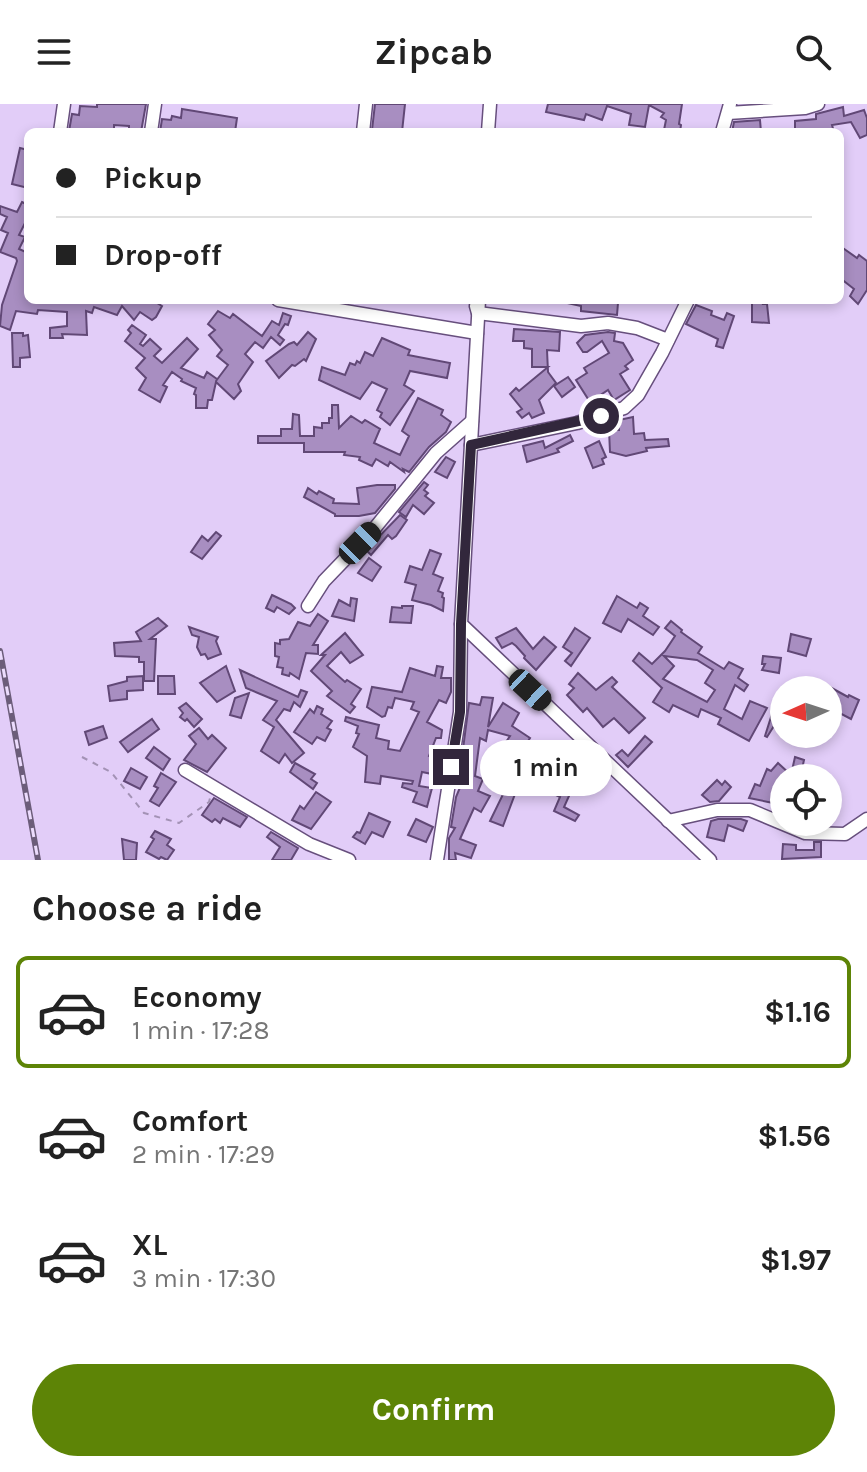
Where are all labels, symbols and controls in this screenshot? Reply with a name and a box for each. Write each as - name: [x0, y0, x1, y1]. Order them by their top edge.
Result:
- icon: menu: [32, 30, 76, 74]
- icon: search: [791, 30, 835, 74]
- text: Zipcab: [374, 31, 493, 73]
- text: Pickup: [104, 160, 202, 196]
- text: Drop-off: [104, 237, 222, 273]
- route start: [583, 398, 619, 434]
- car: [335, 518, 385, 568]
- car: [504, 665, 556, 715]
- north arrow: [770, 676, 842, 748]
- map controls: [770, 676, 842, 836]
- callout: 1 min: [479, 739, 611, 795]
- route end: [433, 749, 469, 785]
- text: 1 min: [513, 752, 579, 783]
- button: locate: [770, 764, 842, 836]
- text: Choose a ride: [32, 887, 262, 929]
- icon: car: [36, 976, 108, 1048]
- text: Economy: [132, 979, 262, 1015]
- text: $1.16: [764, 994, 831, 1030]
- text: 1 min · 17:28: [132, 1015, 269, 1046]
- icon: car: [36, 1100, 108, 1172]
- text: Comfort: [132, 1103, 248, 1139]
- text: $1.56: [758, 1118, 831, 1154]
- text: 2 min · 17:29: [132, 1139, 275, 1170]
- icon: car: [36, 1224, 108, 1296]
- text: XL: [132, 1227, 167, 1263]
- text: $1.97: [760, 1242, 831, 1278]
- text: 3 min · 17:30: [132, 1263, 276, 1294]
- button: Confirm: [32, 1364, 835, 1456]

